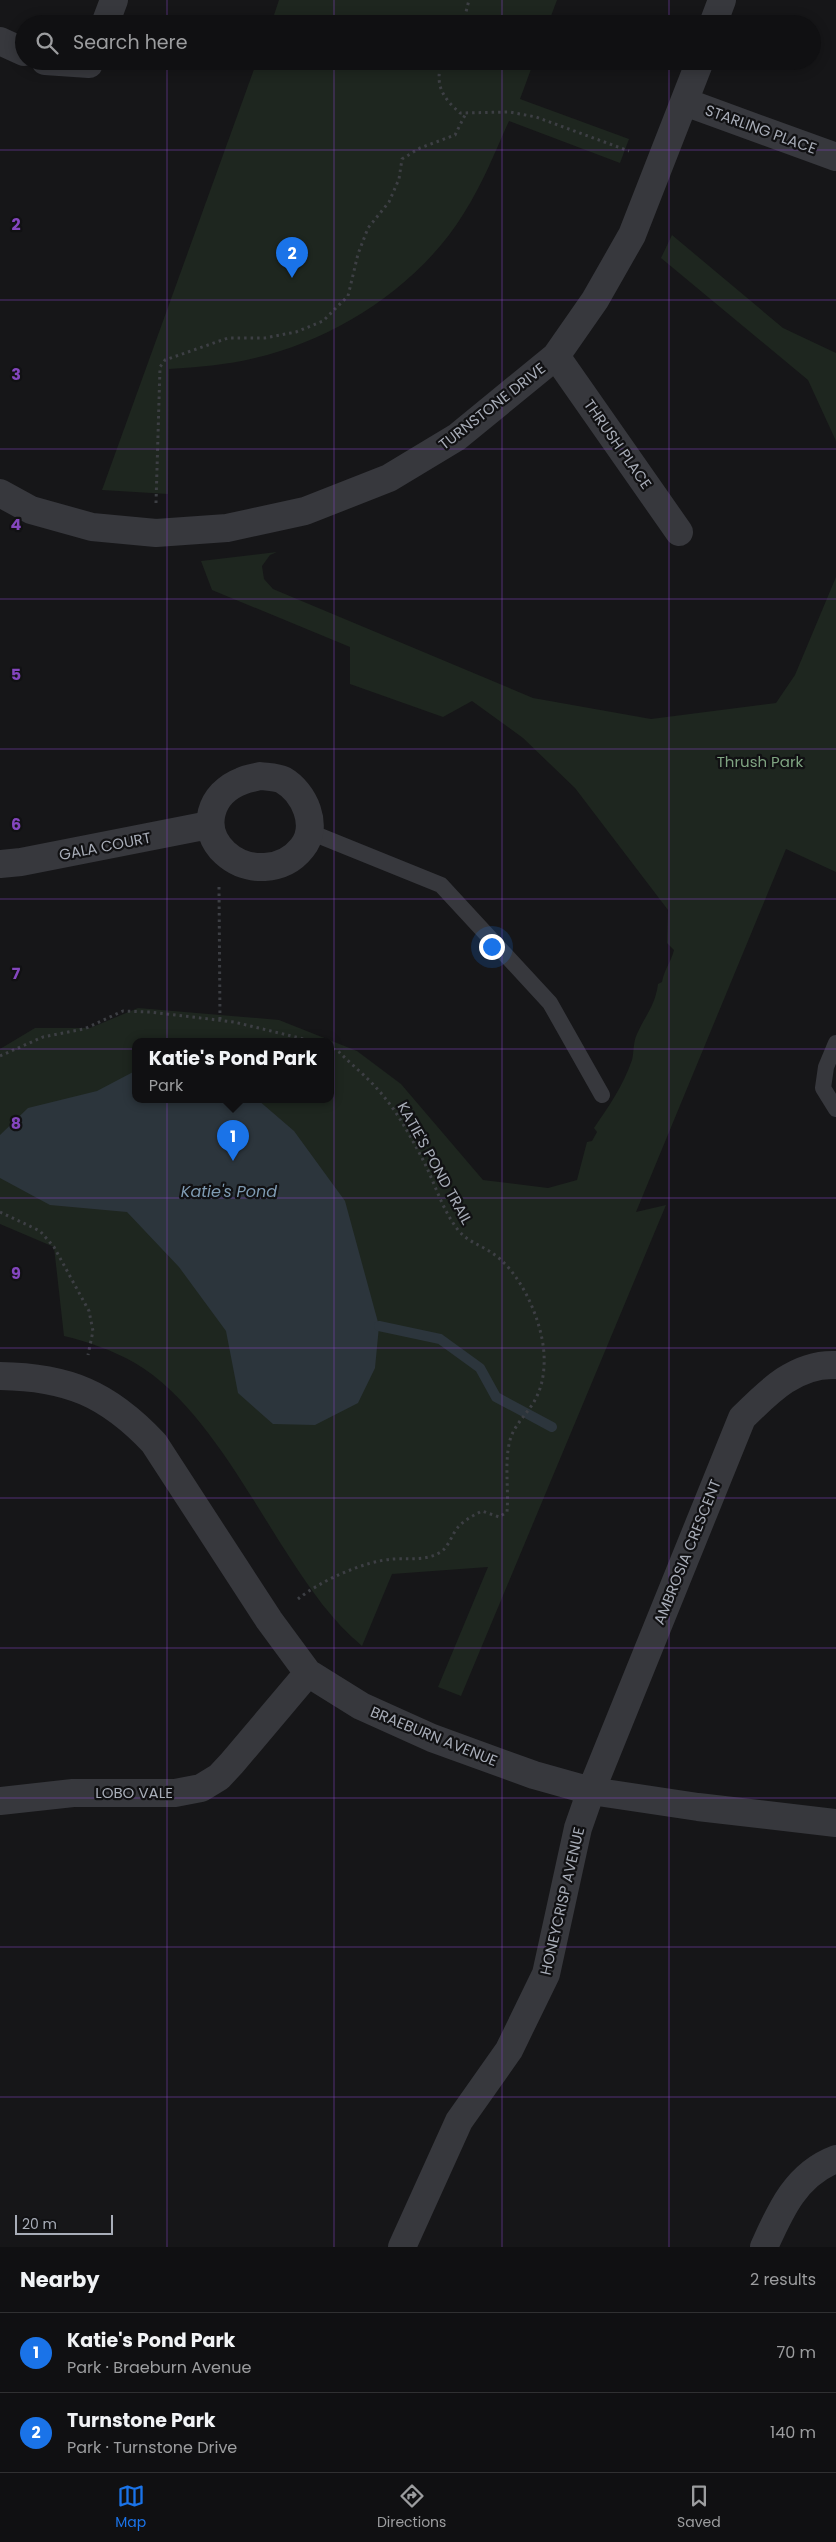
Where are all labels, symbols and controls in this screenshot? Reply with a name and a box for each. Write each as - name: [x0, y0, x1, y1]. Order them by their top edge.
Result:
- search box: [15, 15, 821, 70]
- icon: search: [33, 29, 61, 57]
- text: Search here: [73, 29, 187, 56]
- street label: STARLING PLACE: [702, 99, 820, 159]
- text: 2: [11, 213, 21, 236]
- pin: 2: [276, 237, 308, 278]
- street label: TURNSTONE DRIVE: [434, 358, 550, 454]
- text: 3: [11, 363, 21, 386]
- street label: THRUSH PLACE: [579, 395, 657, 493]
- text: 4: [11, 513, 22, 536]
- text: 5: [11, 663, 21, 686]
- park label: Thrush Park: [717, 751, 804, 772]
- text: 6: [11, 813, 21, 836]
- street label: GALA COURT: [57, 827, 153, 865]
- your location: [479, 934, 505, 960]
- text: 7: [12, 962, 21, 985]
- popup: [132, 1038, 334, 1103]
- text: Katie's Pond Park: [149, 1045, 317, 1072]
- text: Park: [149, 1074, 183, 1097]
- street label: KATIE'S POND TRAIL: [393, 1098, 478, 1228]
- text: 8: [11, 1112, 21, 1135]
- pin: 1: [217, 1120, 249, 1161]
- water label: Katie's Pond: [181, 1180, 277, 1203]
- text: 9: [11, 1262, 21, 1285]
- street label: AMBROSIA CRESCENT: [648, 1476, 726, 1628]
- street label: BRAEBURN AVENUE: [367, 1701, 501, 1771]
- street label: LOBO VALE: [95, 1782, 173, 1803]
- street label: HONEYCRISP AVENUE: [535, 1825, 589, 1977]
- scale bar: [15, 2212, 112, 2235]
- text: 20 m: [22, 2214, 57, 2234]
- text: Nearby: [20, 2265, 100, 2294]
- text: 2 results: [750, 2268, 816, 2291]
- text: Katie's Pond Park: [67, 2327, 235, 2354]
- text: 1: [33, 2341, 39, 2364]
- text: 70 m: [776, 2341, 816, 2364]
- text: Park · Braeburn Avenue: [67, 2356, 251, 2379]
- text: Turnstone Park: [67, 2407, 216, 2434]
- text: 2: [31, 2421, 41, 2444]
- text: 140 m: [770, 2421, 816, 2444]
- text: Park · Turnstone Drive: [67, 2436, 237, 2459]
- tab: Map: [115, 2482, 146, 2533]
- tab: Directions: [377, 2482, 446, 2533]
- tab: Saved: [677, 2482, 721, 2533]

